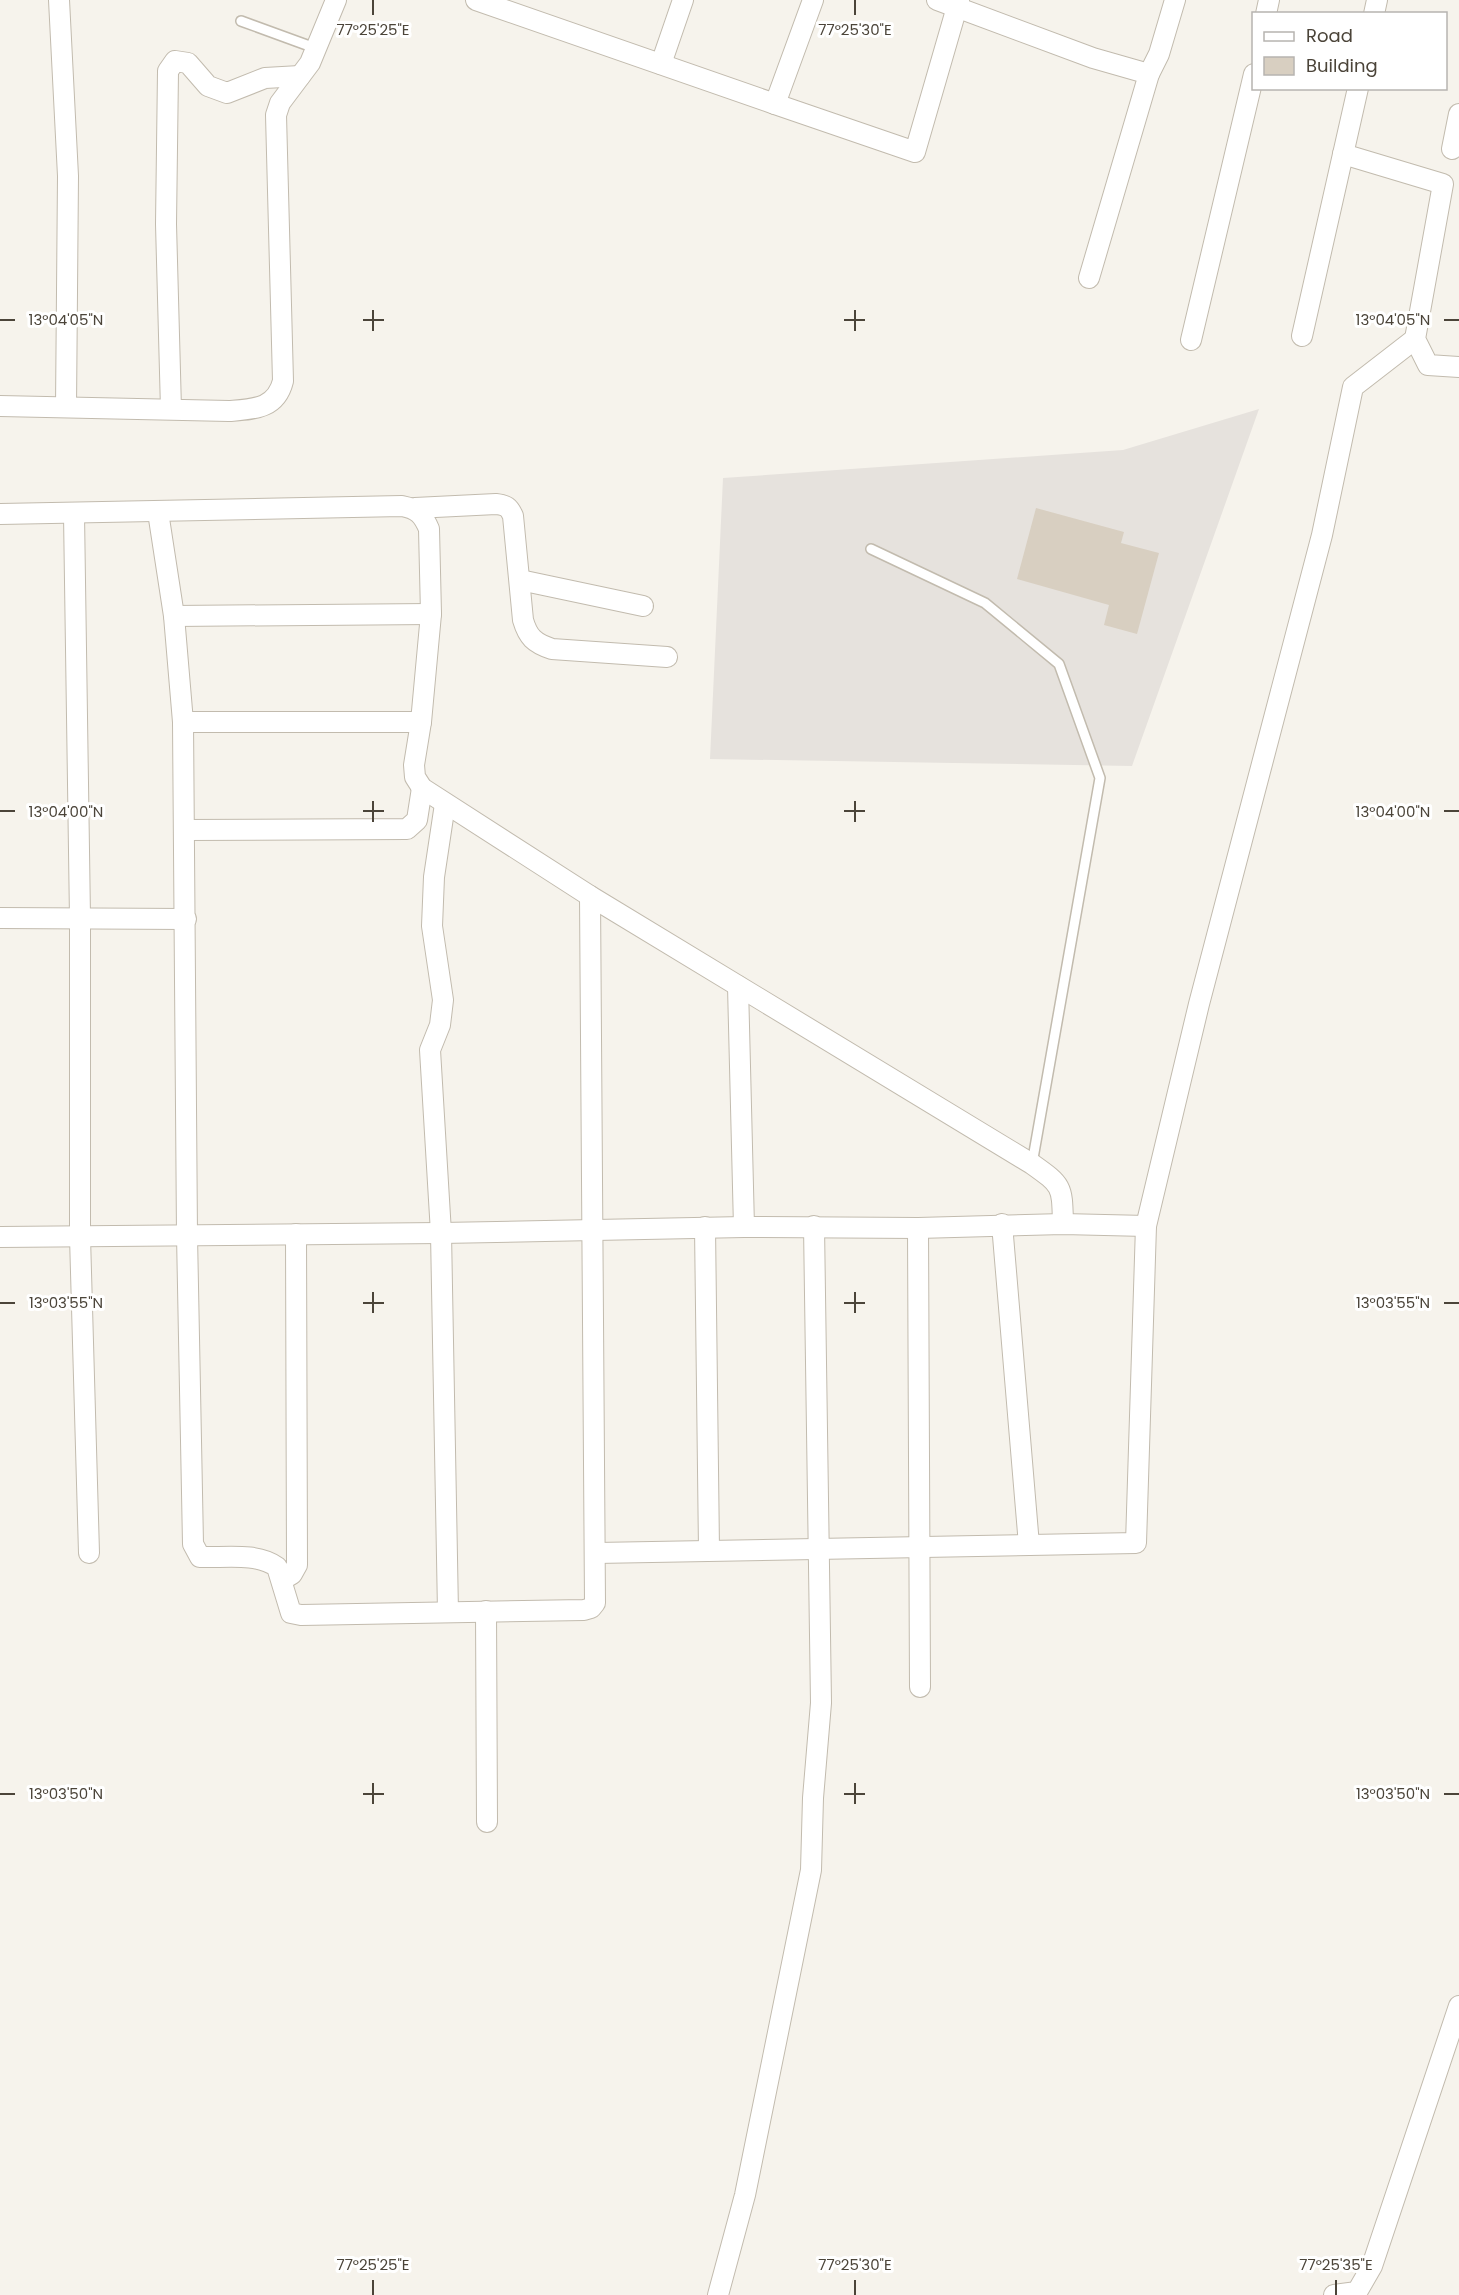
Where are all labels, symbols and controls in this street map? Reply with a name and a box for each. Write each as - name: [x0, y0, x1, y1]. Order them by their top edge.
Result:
- legend: [1252, 12, 1447, 90]
- text: 77°25'25"E: [336, 19, 410, 40]
- text: 77°25'30"E: [818, 19, 892, 40]
- text: Road: [1306, 23, 1353, 48]
- text: Building: [1306, 53, 1378, 78]
- text: 13°04'05"N: [29, 309, 103, 330]
- text: 13°04'05"N: [1356, 309, 1430, 330]
- text: 13°04'00"N: [29, 801, 103, 822]
- text: 13°04'00"N: [1356, 801, 1430, 822]
- text: 13°03'55"N: [29, 1292, 103, 1313]
- text: 13°03'55"N: [1356, 1292, 1430, 1313]
- text: 13°03'50"N: [29, 1783, 103, 1804]
- text: 13°03'50"N: [1356, 1783, 1430, 1804]
- text: 77°25'25"E: [336, 2254, 410, 2275]
- text: 77°25'30"E: [818, 2254, 892, 2275]
- text: 77°25'35"E: [1299, 2254, 1373, 2275]

